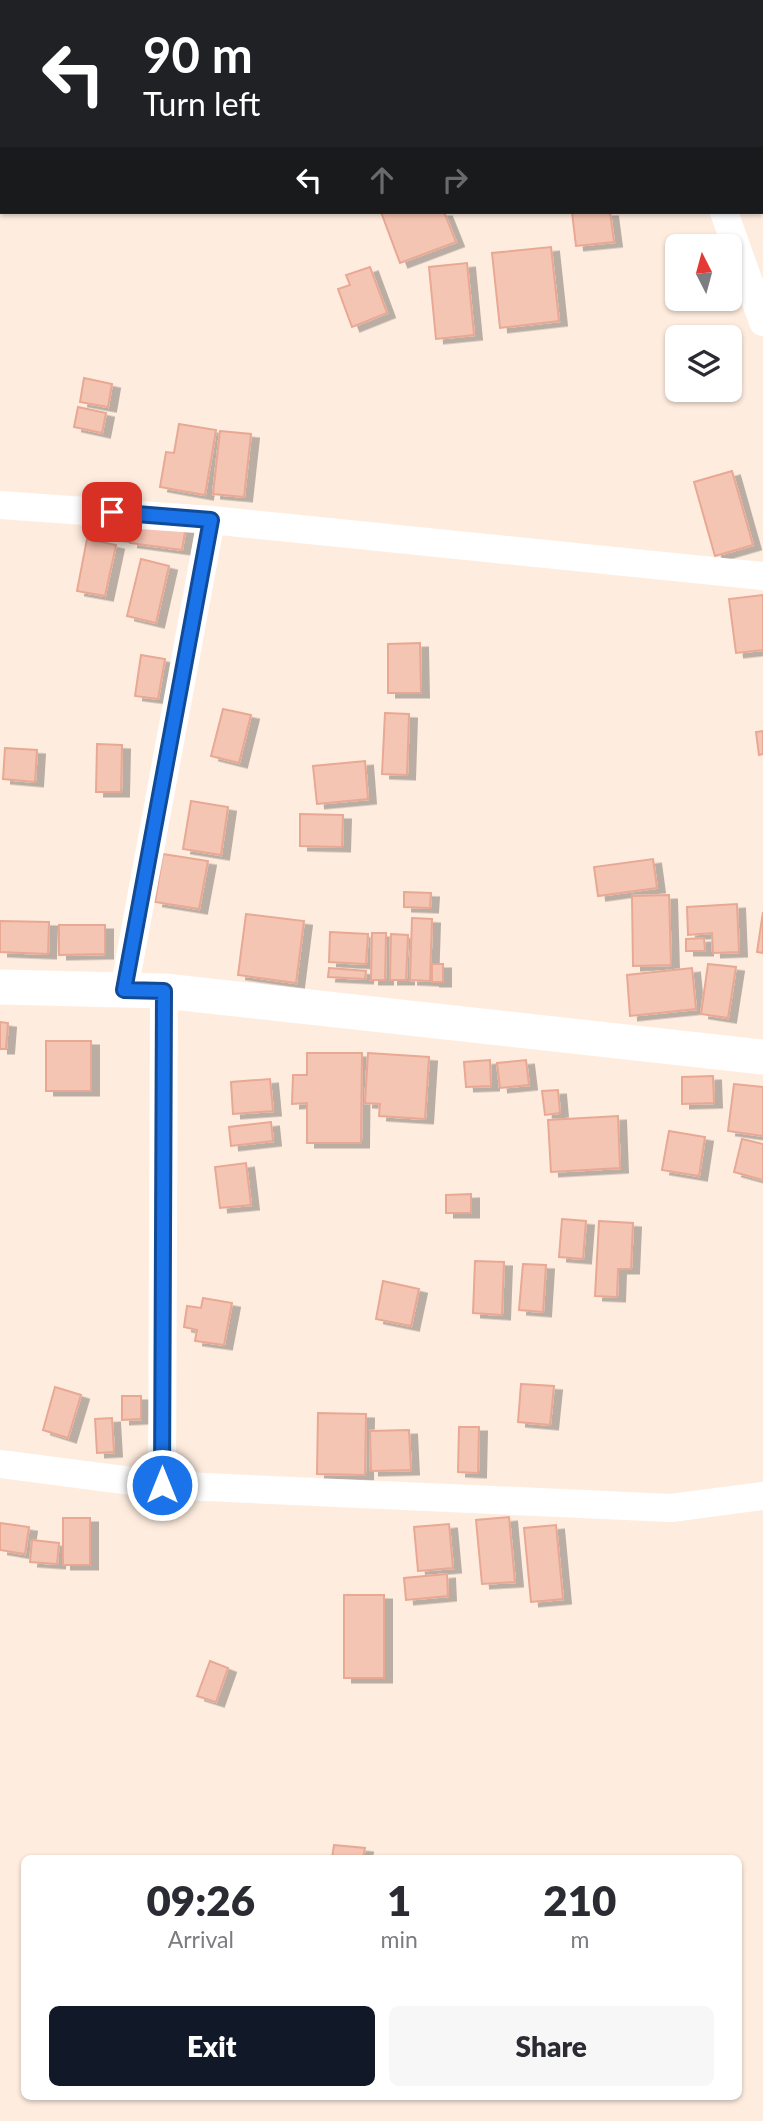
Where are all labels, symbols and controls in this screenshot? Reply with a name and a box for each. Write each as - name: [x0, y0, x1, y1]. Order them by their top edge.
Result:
- text: 90 m: [143, 25, 253, 83]
- icon: left: [28, 28, 119, 119]
- text: Turn left: [143, 84, 260, 123]
- icon: left: [290, 161, 328, 199]
- icon: ahead: [363, 161, 401, 199]
- icon: right: [436, 161, 474, 199]
- north arrow: [665, 234, 742, 312]
- map controls: [665, 234, 742, 402]
- button: layers: [665, 325, 742, 402]
- pin: [82, 482, 142, 542]
- icon: arrive: [93, 493, 131, 531]
- position arrow: [125, 1448, 199, 1522]
- text: 09:26: [147, 1875, 255, 1925]
- text: 1: [387, 1875, 411, 1925]
- text: 210: [543, 1875, 616, 1925]
- text: Arrival: [168, 1925, 234, 1953]
- text: min: [381, 1925, 418, 1953]
- text: m: [570, 1925, 589, 1953]
- button: Exit: [49, 2006, 375, 2086]
- button: Share: [389, 2006, 714, 2086]

